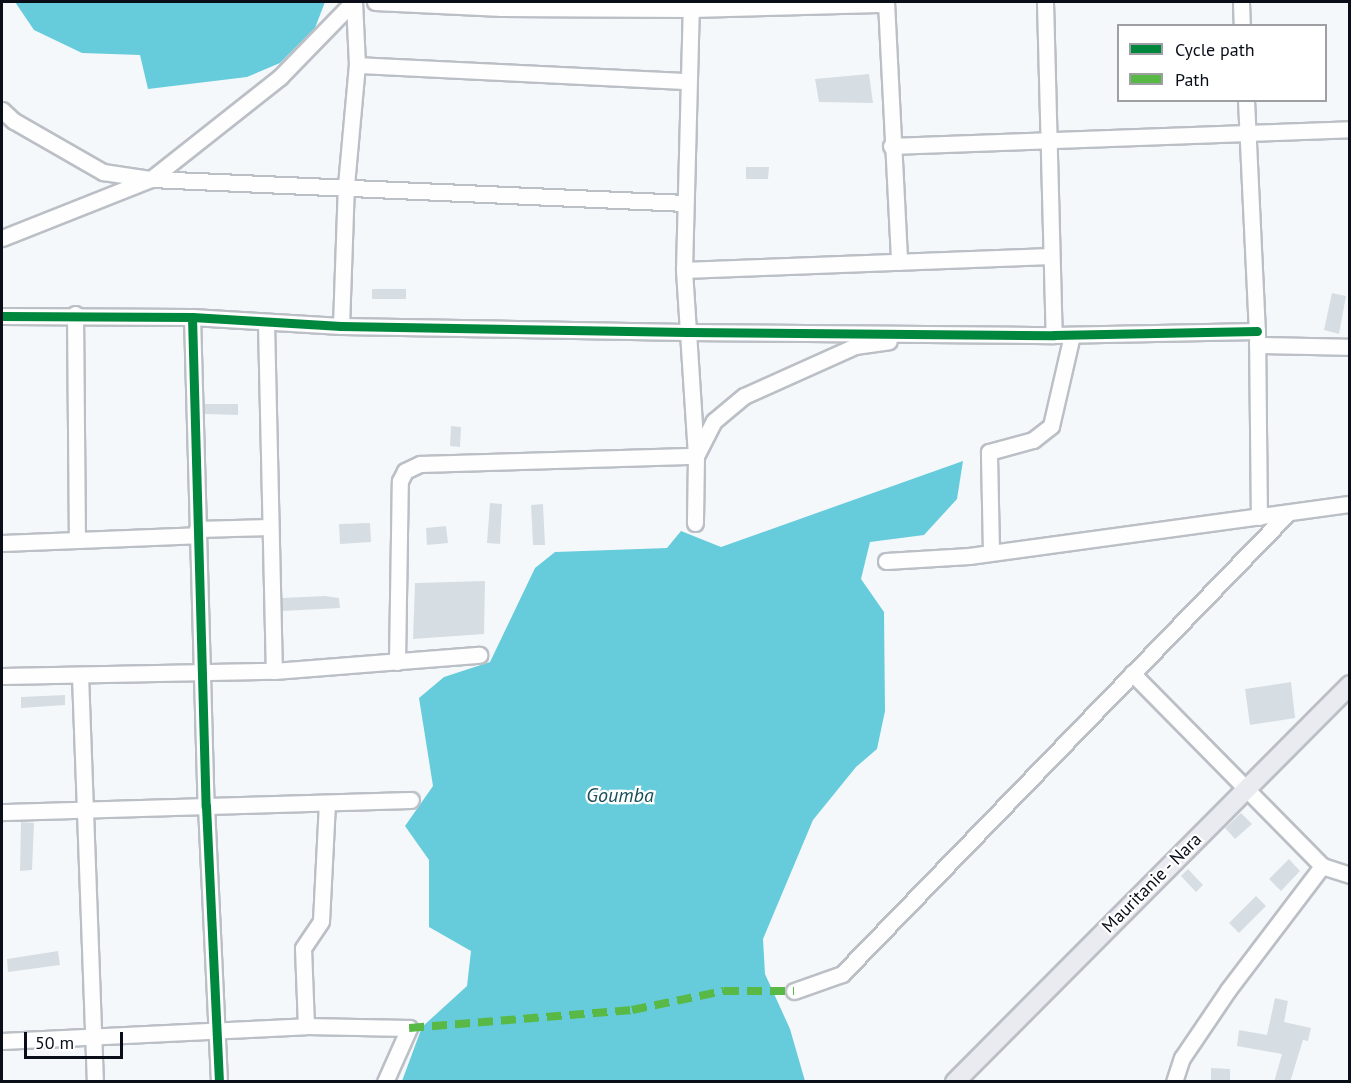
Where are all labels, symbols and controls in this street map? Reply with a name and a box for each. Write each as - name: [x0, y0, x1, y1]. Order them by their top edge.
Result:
- legend: [1117, 24, 1327, 102]
- text: Cycle path: [1175, 38, 1255, 61]
- text: Path: [1175, 68, 1209, 91]
- water label: Goumba: [586, 783, 654, 807]
- street label: Mauritanie - Nara: [1097, 828, 1207, 938]
- scale bar: [27, 1020, 126, 1058]
- text: 50 m: [35, 1031, 74, 1054]

